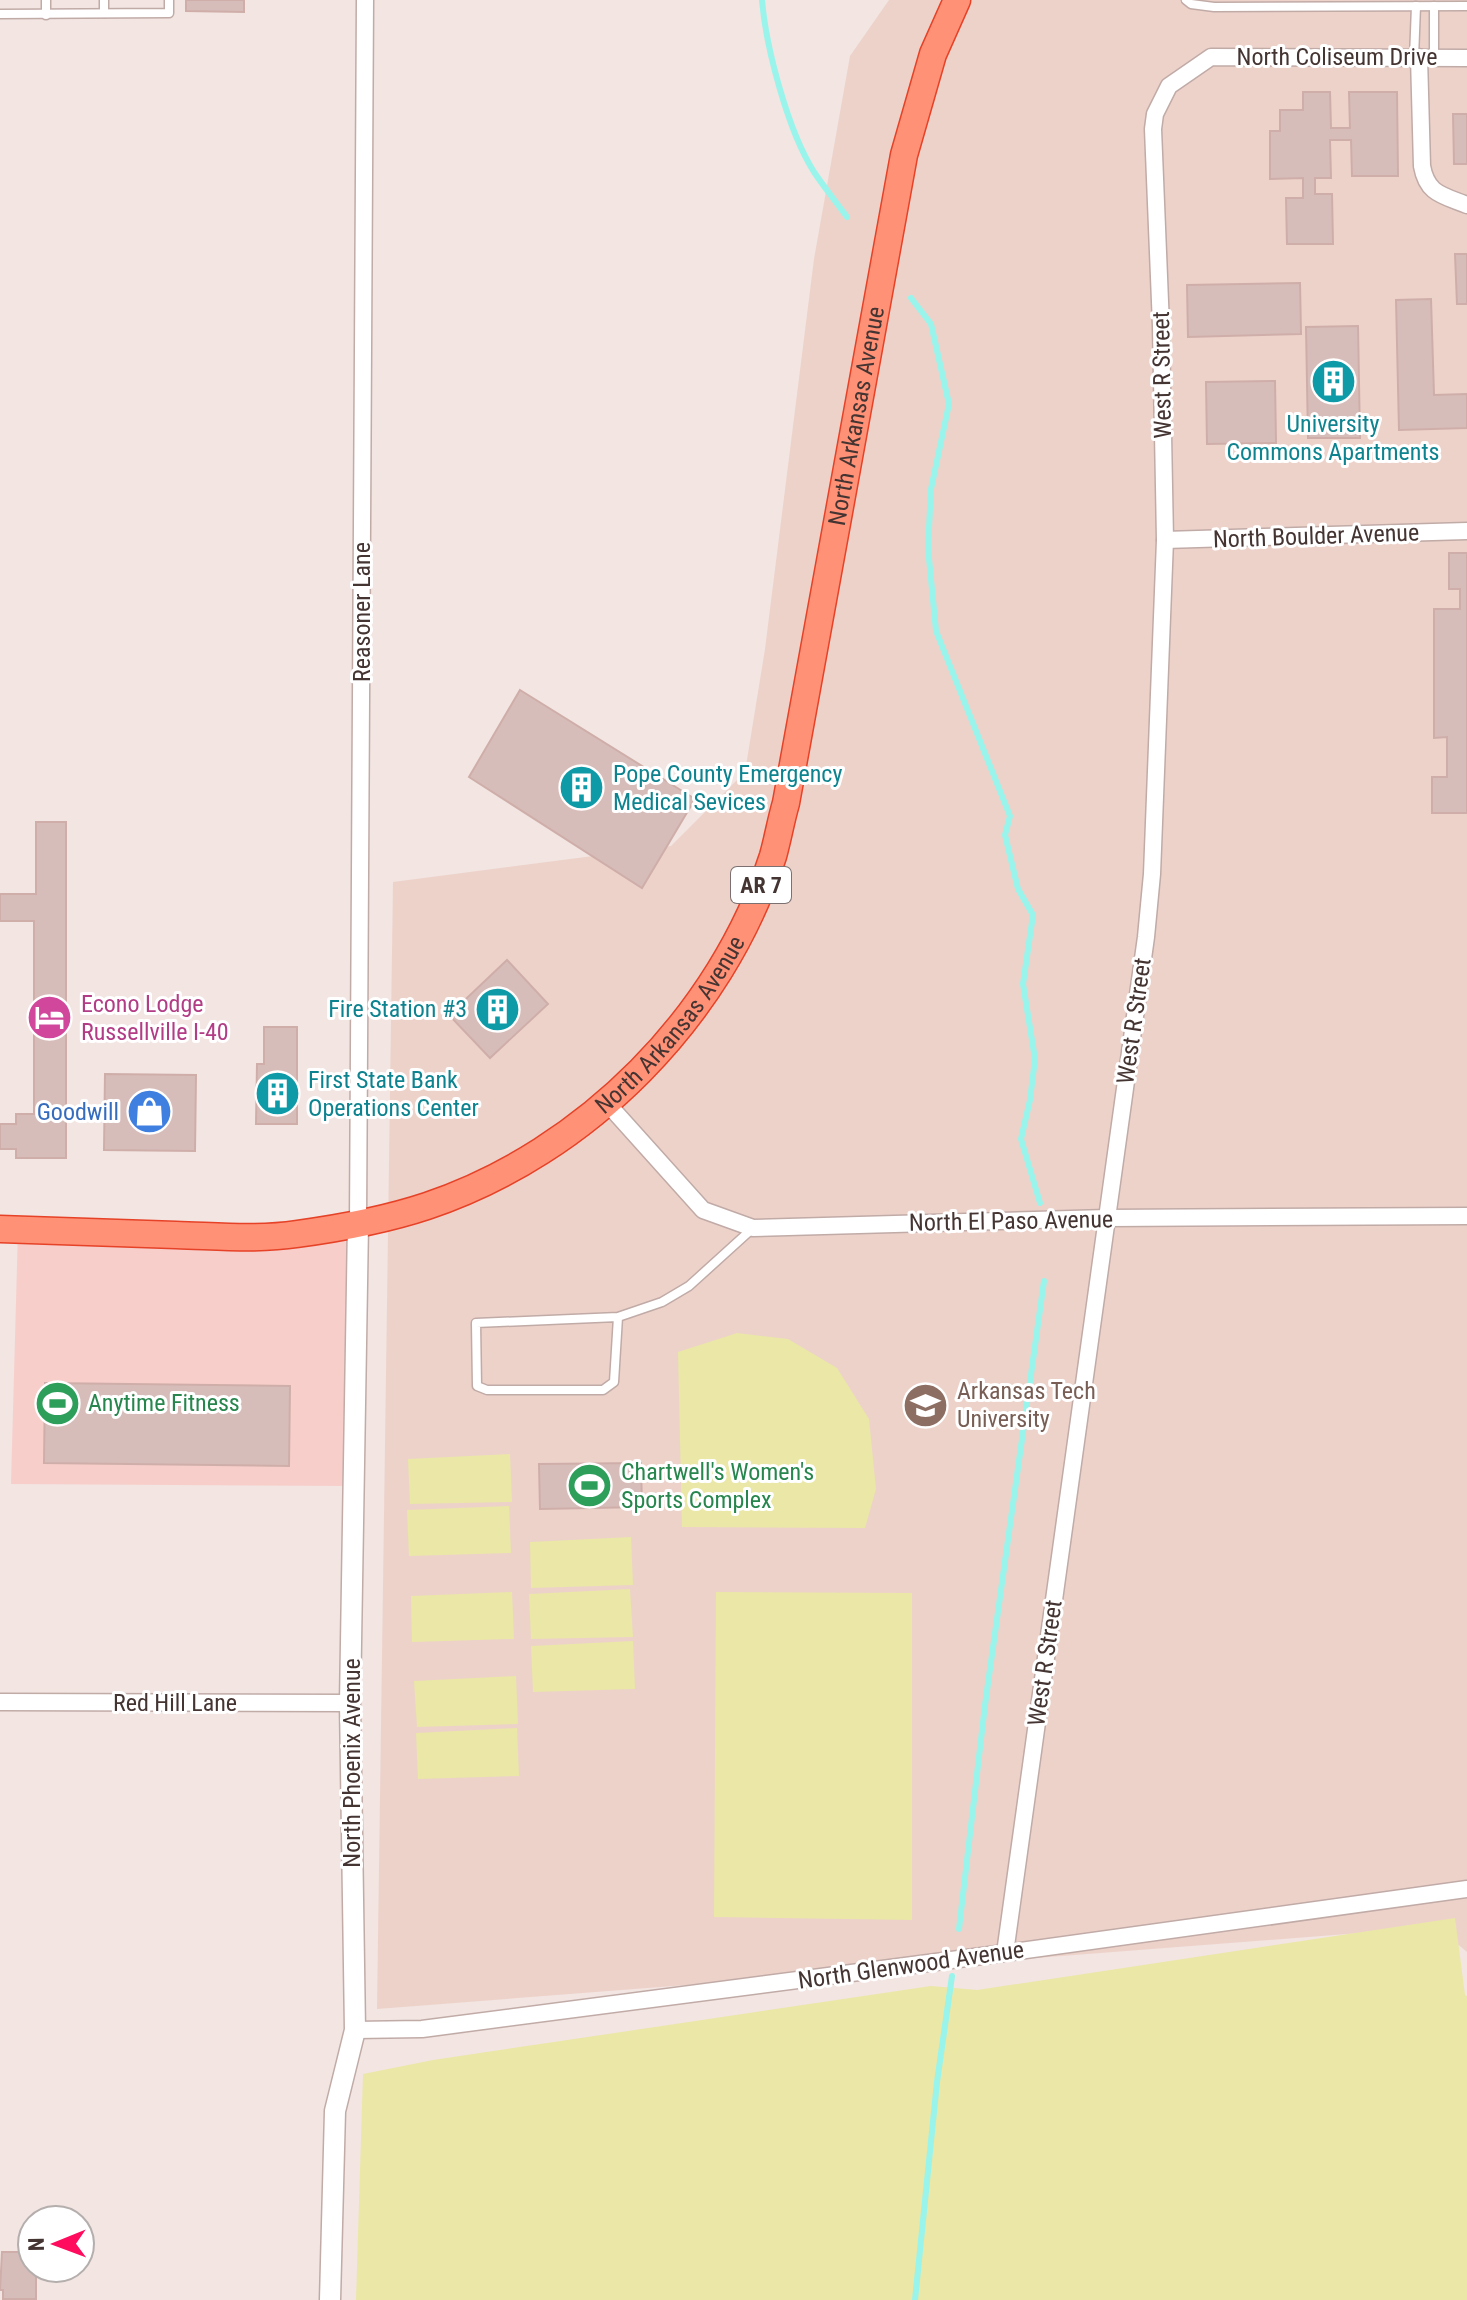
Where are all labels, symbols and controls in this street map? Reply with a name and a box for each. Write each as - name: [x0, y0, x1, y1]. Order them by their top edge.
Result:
- street label: North Coliseum Drive: [1237, 43, 1437, 71]
- street label: North Arkansas Avenue: [823, 304, 890, 528]
- street label: West R Street: [1147, 311, 1177, 439]
- building icon: University Commons Apartments: [1309, 358, 1357, 406]
- place label: University Commons Apartments: [1226, 410, 1440, 466]
- street label: North Boulder Avenue: [1212, 518, 1420, 554]
- street label: Reasoner Lane: [348, 542, 376, 682]
- place label: Pope County Emergency Medical Sevices: [613, 760, 842, 816]
- building icon: Pope County Emergency Medical Sevices: [558, 764, 606, 812]
- road number: AR 7: [731, 867, 791, 903]
- street label: North Arkansas Avenue: [590, 931, 751, 1120]
- street label: West R Street: [1111, 956, 1157, 1086]
- building icon: Fire Station #3: [474, 985, 522, 1033]
- place label: Econo Lodge Russellville I-40: [81, 990, 229, 1046]
- hotel icon: Econo Lodge Russellville I-40: [26, 994, 74, 1042]
- place label: Fire Station #3: [328, 995, 467, 1023]
- place label: First State Bank Operations Center: [308, 1066, 479, 1122]
- building icon: First State Bank Operations Center: [253, 1070, 301, 1118]
- shop icon: Goodwill: [126, 1088, 174, 1136]
- place label: Goodwill: [37, 1098, 119, 1126]
- street label: North El Paso Avenue: [909, 1205, 1113, 1237]
- place label: Arkansas Tech University: [957, 1377, 1096, 1433]
- sports icon: Anytime Fitness: [33, 1379, 81, 1427]
- school or university icon: Arkansas Tech University: [902, 1381, 950, 1429]
- place label: Anytime Fitness: [88, 1389, 240, 1417]
- place label: Chartwell's Women's Sports Complex: [621, 1458, 814, 1514]
- sports icon: Chartwell's Women's Sports Complex: [566, 1462, 614, 1510]
- street label: West R Street: [1022, 1598, 1068, 1728]
- street label: North Phoenix Avenue: [338, 1658, 366, 1868]
- street label: Red Hill Lane: [113, 1689, 237, 1717]
- street label: North Glenwood Avenue: [796, 1935, 1026, 1995]
- north arrow: [16, 2204, 96, 2284]
- text: N: [24, 2237, 49, 2251]

